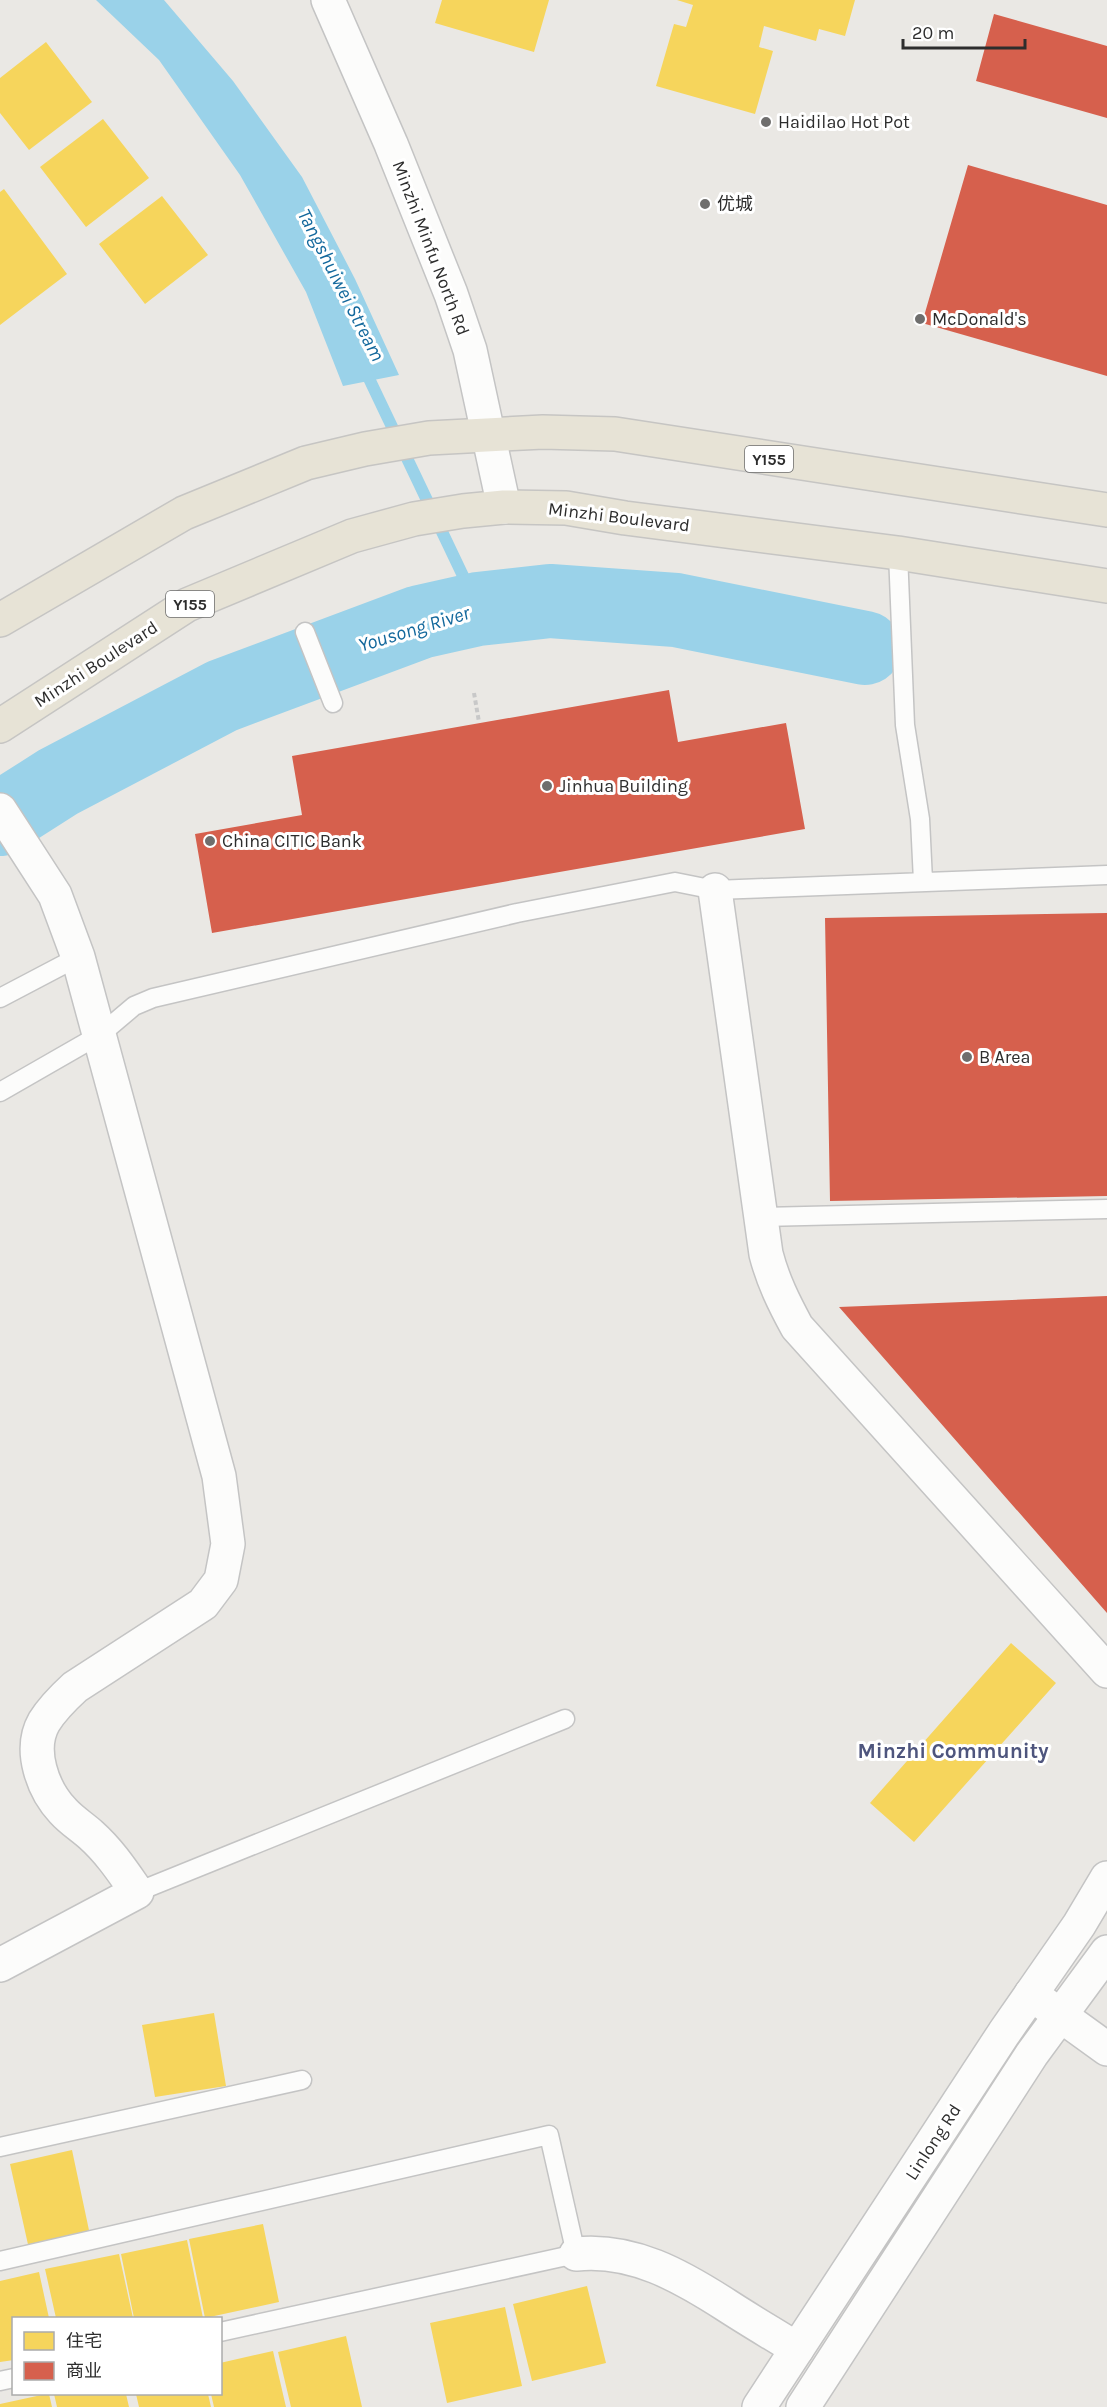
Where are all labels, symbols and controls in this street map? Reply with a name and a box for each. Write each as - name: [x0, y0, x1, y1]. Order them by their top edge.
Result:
- scale bar: [903, 12, 1024, 50]
- text: 20 m: [912, 22, 954, 44]
- place label: Haidilao Hot Pot: [778, 111, 910, 133]
- marker: Haidilao Hot Pot: [759, 115, 773, 129]
- street label: Minzhi Minfu North Rd: [387, 157, 475, 339]
- place label: 优城: [717, 193, 753, 215]
- marker: 优城: [698, 197, 712, 211]
- water label: Tangshuiwei Stream: [293, 205, 389, 365]
- place label: McDonald's: [932, 308, 1027, 330]
- marker: McDonald's: [913, 312, 927, 326]
- road number: Y155: [745, 446, 793, 472]
- street label: Minzhi Boulevard: [547, 497, 691, 537]
- road number: Y155: [166, 591, 214, 617]
- water label: Yousong River: [355, 601, 474, 657]
- street label: Minzhi Boulevard: [30, 616, 162, 712]
- place label: Jinhua Building: [559, 775, 688, 797]
- marker: Jinhua Building: [540, 779, 554, 793]
- place label: China CITIC Bank: [222, 830, 362, 852]
- marker: China CITIC Bank: [203, 834, 217, 848]
- place label: B Area: [979, 1046, 1030, 1068]
- marker: B Area: [960, 1050, 974, 1064]
- district label: Minzhi Community: [857, 1739, 1049, 1763]
- street label: Linlong Rd: [900, 2100, 966, 2184]
- legend: [12, 2317, 222, 2395]
- text: 住宅: [66, 2330, 102, 2352]
- text: 商业: [66, 2360, 102, 2382]

